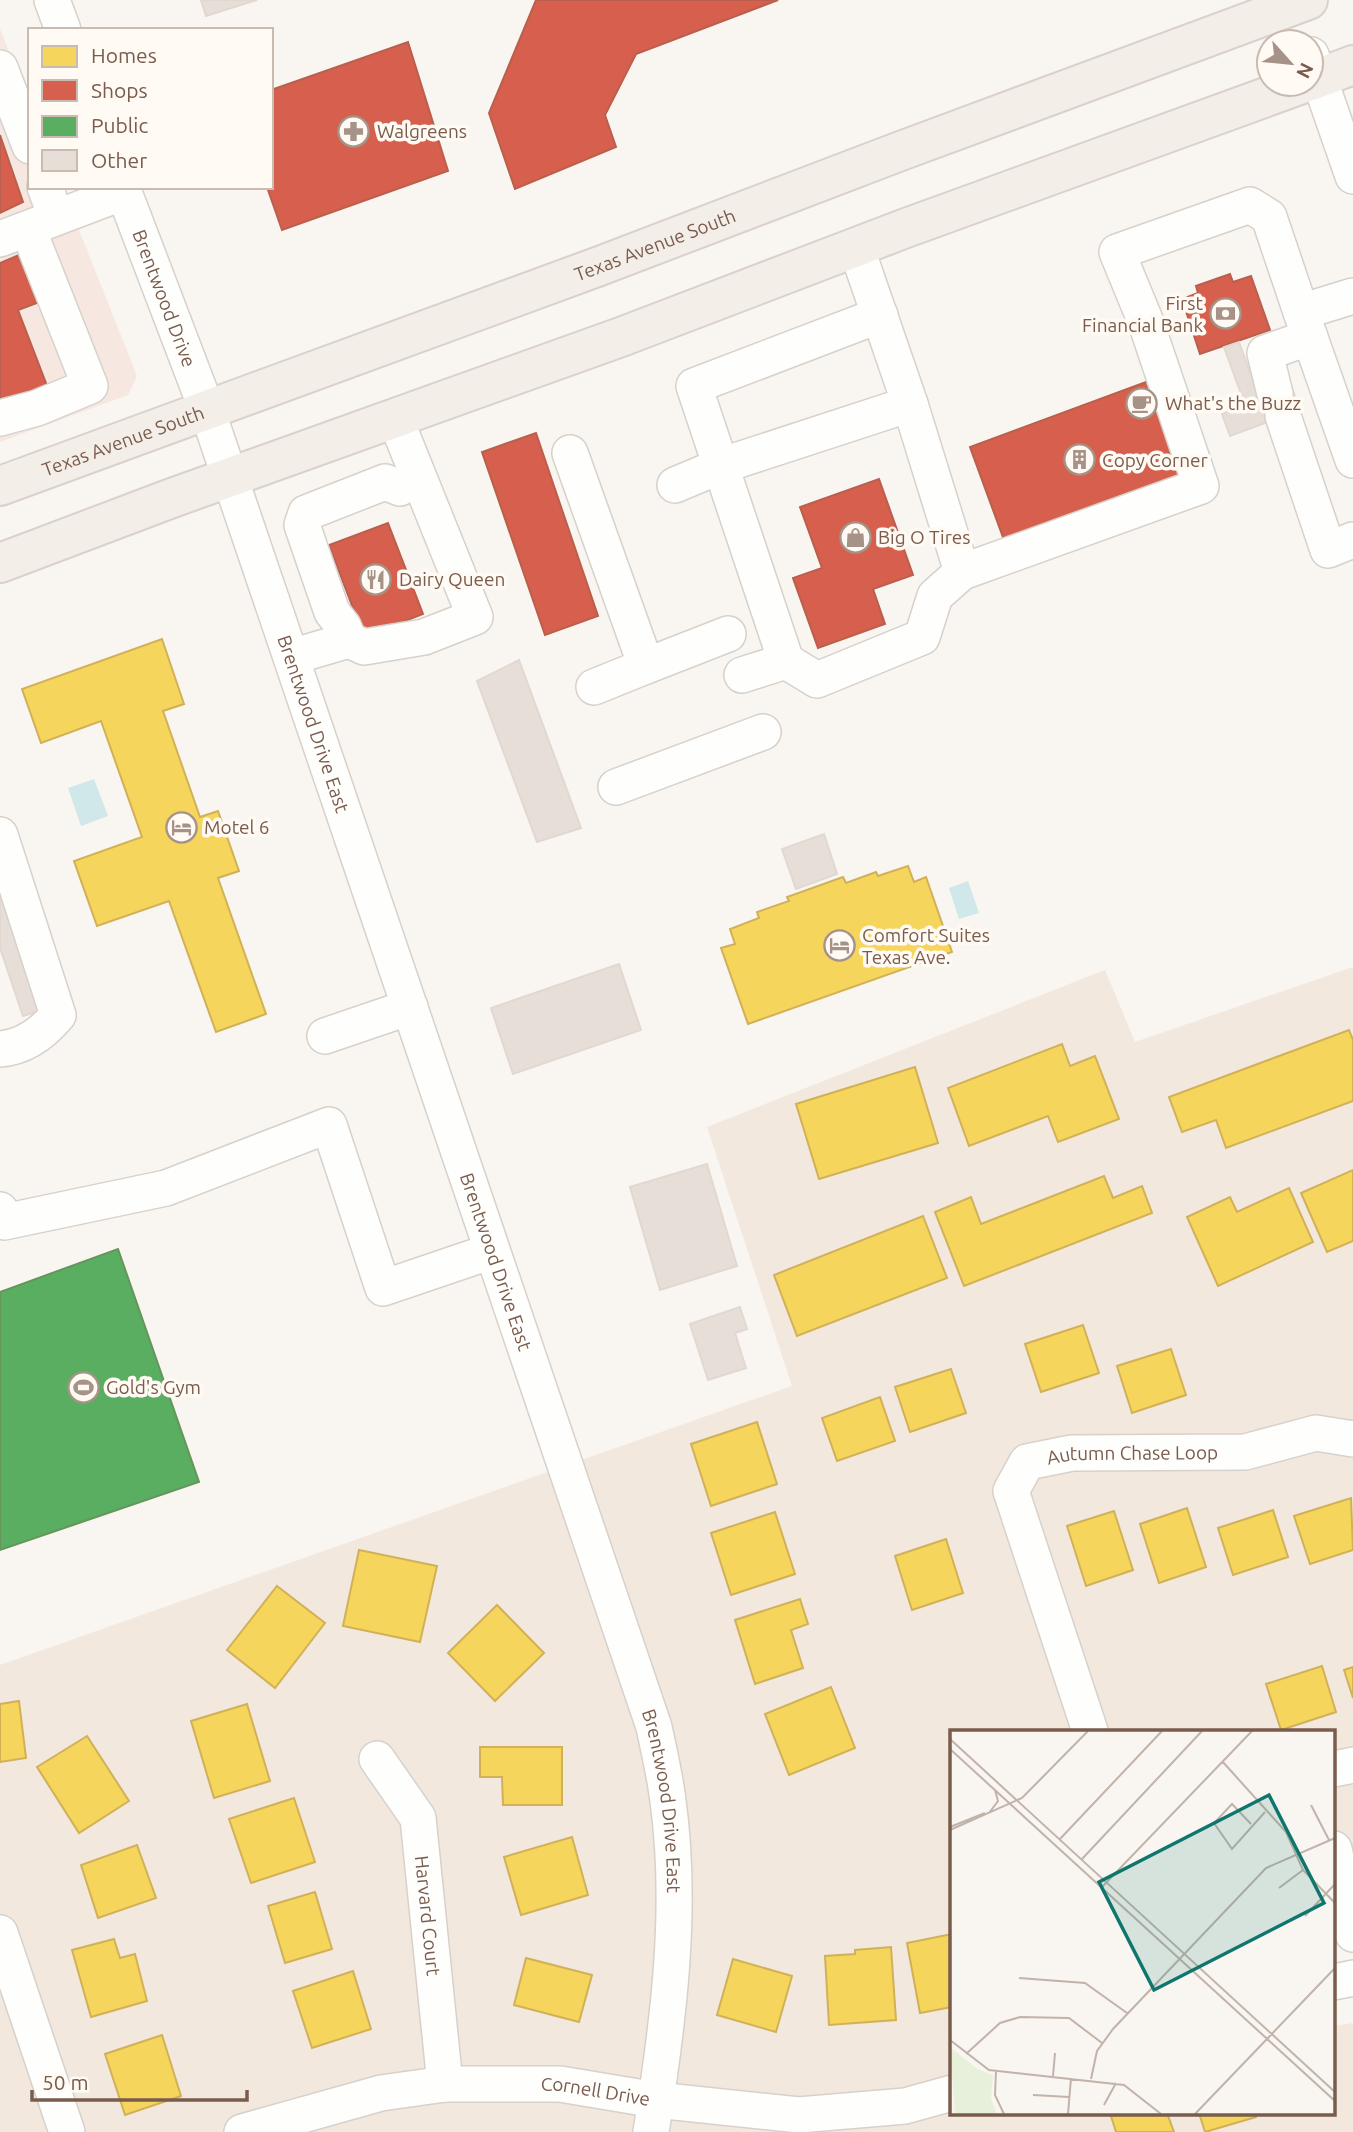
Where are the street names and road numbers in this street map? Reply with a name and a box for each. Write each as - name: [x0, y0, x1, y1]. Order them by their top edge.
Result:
- street label: Texas Avenue South: [571, 204, 739, 285]
- street label: Brentwood Drive: [128, 226, 201, 370]
- street label: Texas Avenue South: [39, 401, 207, 481]
- street label: Brentwood Drive East: [273, 632, 354, 816]
- street label: Brentwood Drive East: [456, 1170, 537, 1354]
- street label: Autumn Chase Loop: [1045, 1441, 1218, 1469]
- street label: Brentwood Drive East: [638, 1706, 685, 1894]
- street label: Harvard Court: [411, 1855, 445, 1977]
- street label: Cornell Drive: [541, 2073, 652, 2110]

